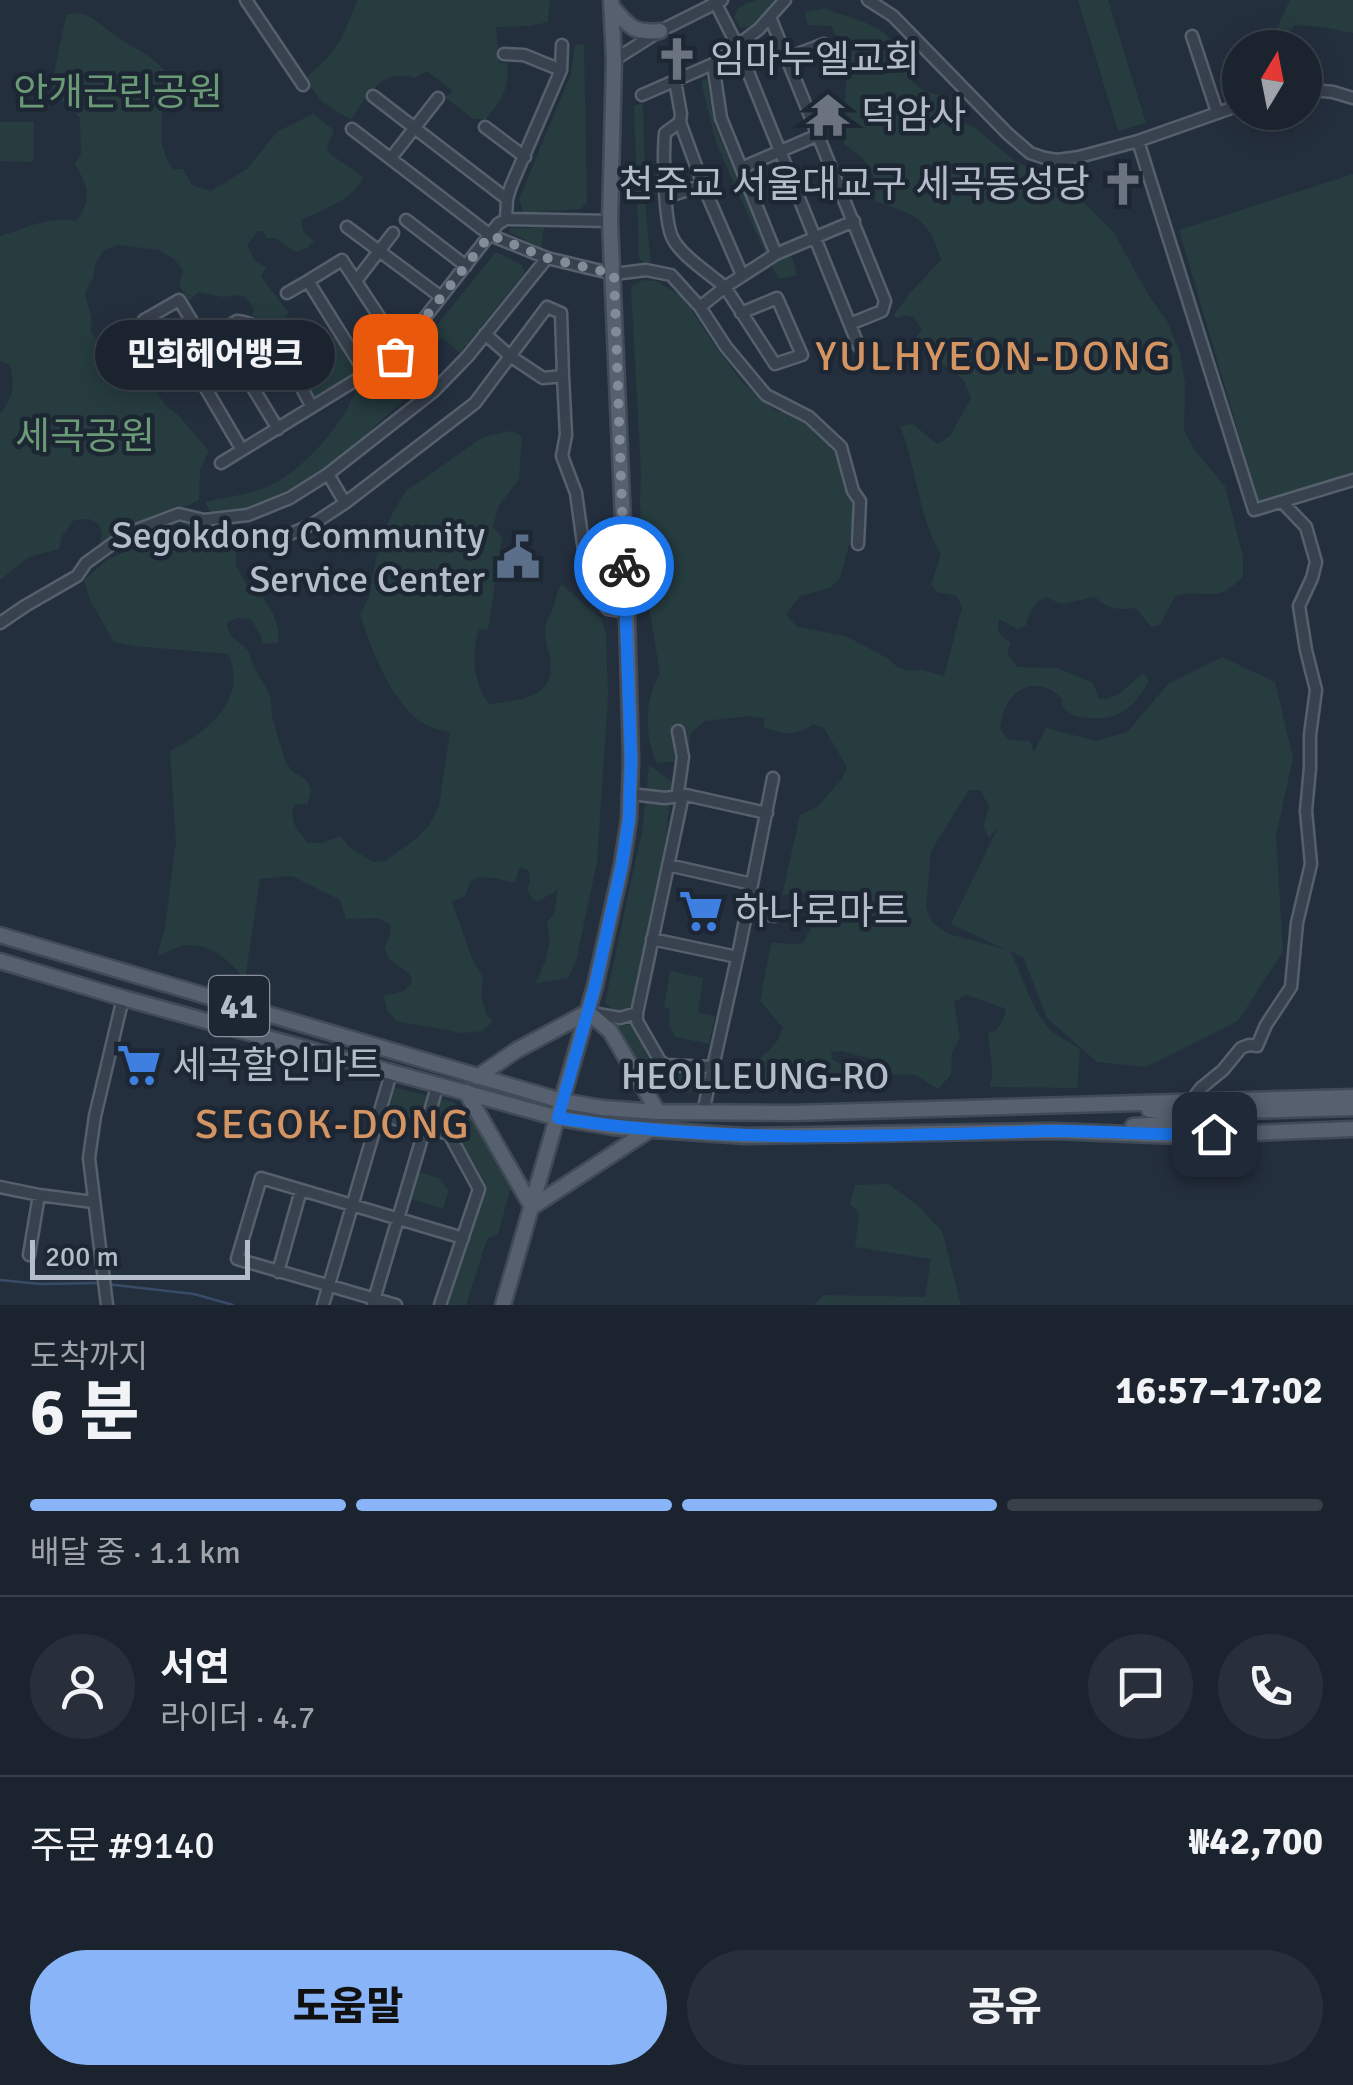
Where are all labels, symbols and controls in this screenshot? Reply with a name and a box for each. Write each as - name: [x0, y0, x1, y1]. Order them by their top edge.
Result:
- north arrow: [1222, 30, 1322, 130]
- map controls: [1222, 30, 1322, 130]
- church icon: 임마누엘교회: [653, 35, 701, 83]
- place label: 임마누엘교회: [710, 36, 920, 83]
- park label: 안개근린공원: [13, 69, 223, 116]
- temple icon: 덕암사: [804, 91, 852, 139]
- place label: 덕암사: [861, 92, 966, 139]
- church icon: 천주교 서울대교구 세곡동성당: [1099, 160, 1147, 208]
- place label: 천주교 서울대교구 세곡동성당: [619, 161, 1090, 208]
- pin: [353, 314, 438, 399]
- callout: 민희헤어뱅크: [95, 321, 335, 391]
- icon: bag: [368, 329, 423, 384]
- district label: YULHYEON-DONG: [815, 331, 1173, 382]
- text: 민희헤어뱅크: [127, 335, 303, 374]
- park label: 세곡공원: [15, 413, 155, 460]
- place label: Segokdong Community Service Center: [112, 512, 485, 603]
- courier: [574, 516, 674, 616]
- public building icon: Segokdong Community Service Center: [494, 533, 542, 581]
- icon: bike: [597, 539, 652, 594]
- supermarket icon: 하나로마트: [677, 887, 725, 935]
- place label: 하나로마트: [734, 888, 909, 935]
- road number: 41: [209, 976, 269, 1036]
- supermarket icon: 세곡할인마트: [115, 1041, 163, 1089]
- place label: 세곡할인마트: [172, 1042, 382, 1089]
- street label: HEOLLEUNG-RO: [621, 1053, 889, 1100]
- pin: [1172, 1092, 1257, 1177]
- district label: SEGOK-DONG: [195, 1099, 471, 1150]
- icon: home: [1187, 1107, 1242, 1162]
- scale bar: [30, 1235, 250, 1280]
- text: 200 m: [45, 1240, 119, 1274]
- text: 도착까지: [30, 1337, 148, 1376]
- text: 16:57–17:02: [1115, 1367, 1323, 1414]
- text: 6 분: [30, 1373, 139, 1453]
- text: 배달 중 · 1.1 km: [30, 1533, 241, 1572]
- button: person: [30, 1634, 135, 1739]
- button: chat: [1088, 1634, 1193, 1739]
- button: phone: [1218, 1634, 1323, 1739]
- text: 서연: [160, 1644, 230, 1691]
- text: 라이더 · 4.7: [160, 1698, 315, 1737]
- text: ₩42,700: [1189, 1818, 1323, 1865]
- text: 주문 #9140: [30, 1822, 215, 1869]
- button: 도움말: [30, 1950, 667, 2065]
- button: 공유: [687, 1950, 1323, 2065]

